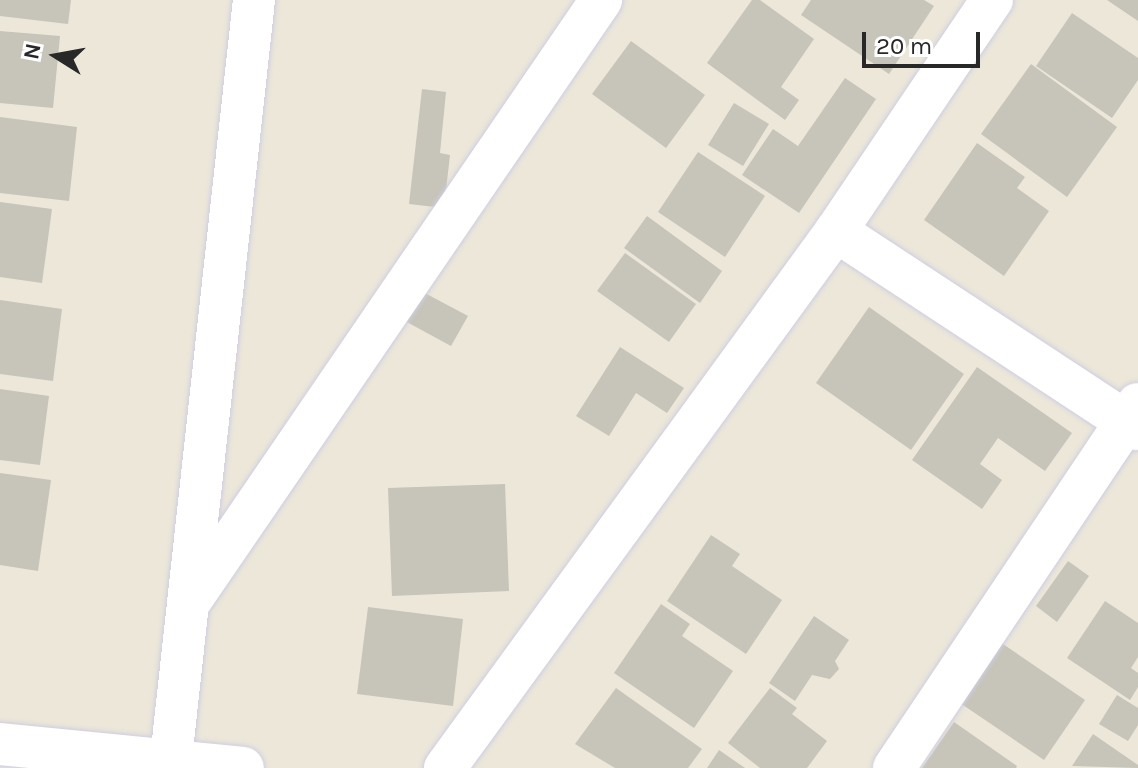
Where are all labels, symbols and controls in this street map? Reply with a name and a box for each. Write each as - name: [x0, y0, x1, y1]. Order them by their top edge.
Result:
- north arrow: [16, 16, 96, 96]
- scale bar: [866, 16, 984, 66]
- text: 20 m: [876, 32, 932, 60]
- text: N: [18, 41, 47, 62]

